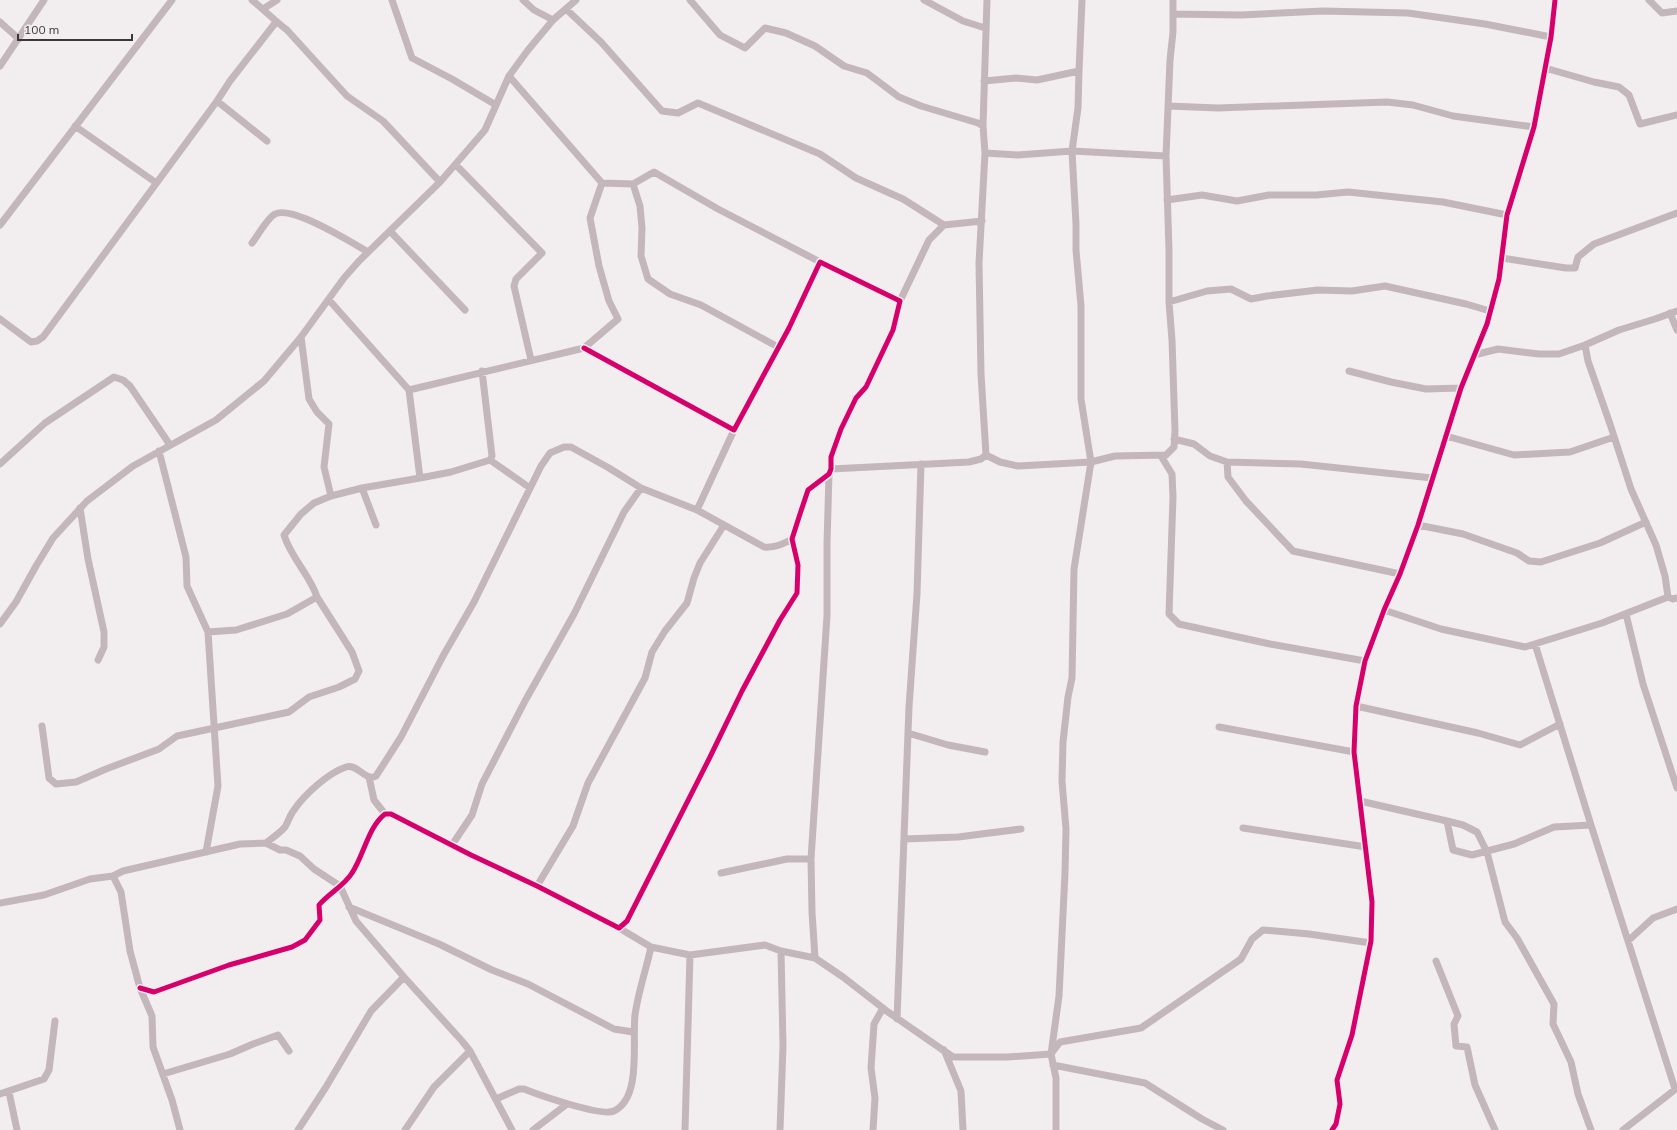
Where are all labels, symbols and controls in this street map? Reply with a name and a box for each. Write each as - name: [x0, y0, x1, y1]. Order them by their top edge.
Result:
- scale bar: [18, 16, 132, 42]
- text: 100 m: [24, 22, 59, 37]

